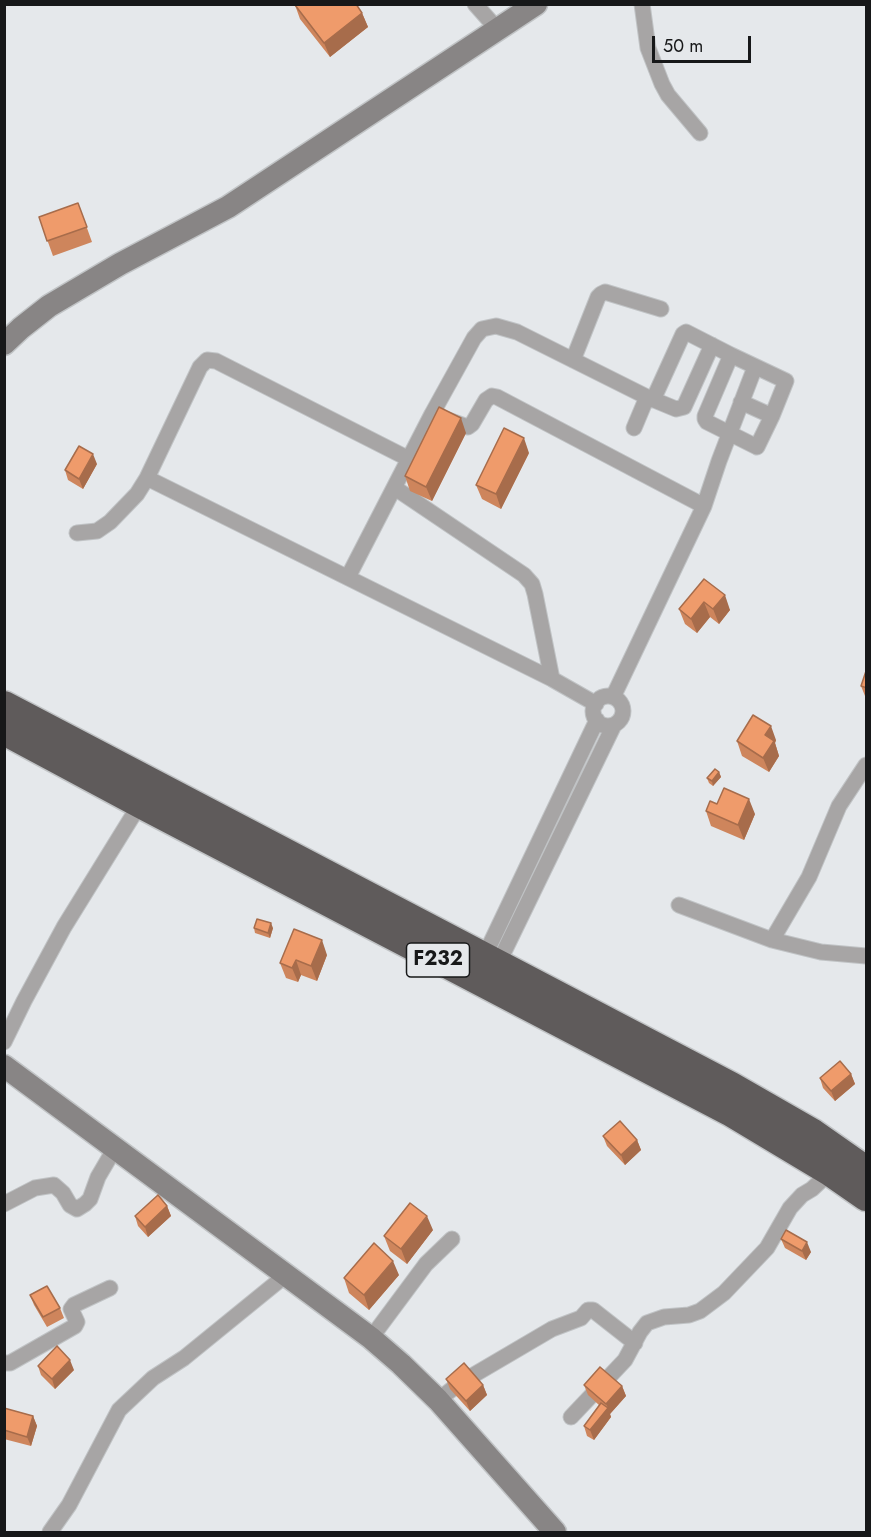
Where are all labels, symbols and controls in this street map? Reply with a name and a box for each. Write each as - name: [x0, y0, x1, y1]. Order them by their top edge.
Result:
- scale bar: [655, 24, 754, 62]
- text: 50 m: [663, 33, 703, 59]
- road number: F232: [406, 943, 470, 977]

